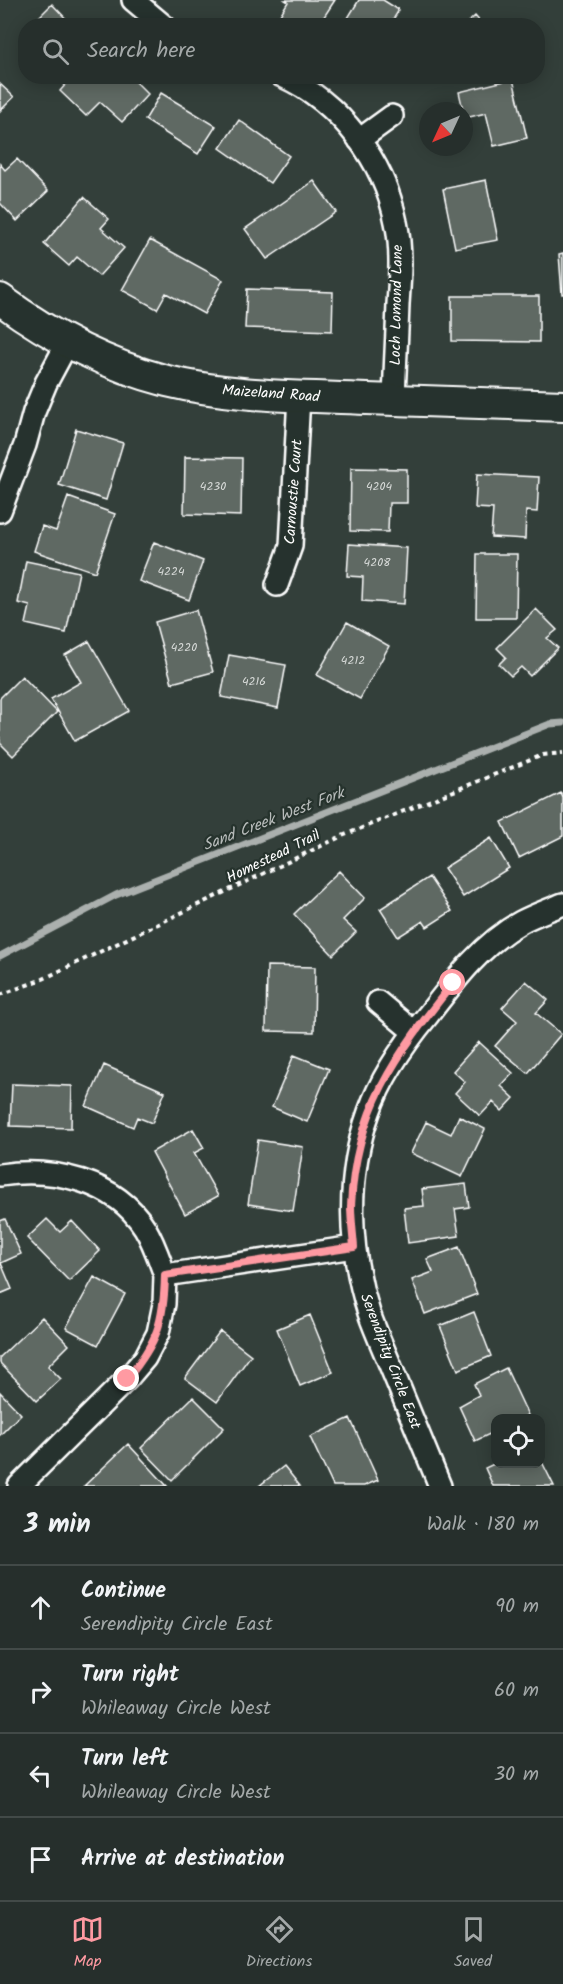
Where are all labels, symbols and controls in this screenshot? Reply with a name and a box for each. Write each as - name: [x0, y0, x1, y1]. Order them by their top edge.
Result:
- search box: [18, 18, 545, 84]
- text: Search here: [87, 34, 195, 69]
- icon: search: [39, 35, 72, 68]
- north arrow: [419, 102, 473, 156]
- street label: Loch Lomond Lane: [384, 244, 410, 366]
- street label: Maizeland Road: [221, 379, 321, 409]
- street label: Carnoustie Court: [278, 439, 310, 545]
- house number: 4230: [200, 477, 226, 496]
- house number: 4204: [366, 477, 392, 496]
- house number: 4208: [364, 553, 391, 572]
- house number: 4224: [157, 562, 185, 581]
- house number: 4220: [171, 638, 197, 657]
- house number: 4212: [341, 651, 365, 670]
- house number: 4216: [242, 672, 266, 691]
- water label: Sand Creek West Fork: [199, 780, 350, 858]
- street label: Homestead Trail: [222, 824, 325, 890]
- route start: [439, 969, 465, 995]
- street label: Serendipity Circle East: [353, 1290, 427, 1433]
- route end: [113, 1365, 139, 1391]
- map controls: [491, 1414, 545, 1468]
- button: locate: [491, 1414, 545, 1468]
- text: 3 min: [24, 1504, 91, 1546]
- text: Walk · 180 m: [427, 1509, 539, 1541]
- text: Continue: [81, 1574, 166, 1609]
- icon: ahead: [24, 1591, 57, 1624]
- text: 90 m: [495, 1591, 539, 1623]
- text: Serendipity Circle East: [81, 1609, 273, 1641]
- text: Turn right: [81, 1658, 179, 1693]
- icon: right: [24, 1675, 57, 1708]
- text: 60 m: [494, 1675, 539, 1707]
- text: Whileaway Circle West: [81, 1693, 271, 1725]
- text: Turn left: [81, 1742, 168, 1777]
- icon: left: [24, 1759, 57, 1792]
- text: 30 m: [494, 1759, 539, 1791]
- text: Whileaway Circle West: [81, 1777, 271, 1809]
- text: Arrive at destination: [81, 1842, 284, 1877]
- icon: arrive: [24, 1843, 57, 1876]
- tab: Map: [71, 1913, 104, 1974]
- tab: Directions: [246, 1913, 312, 1974]
- tab: Saved: [454, 1913, 492, 1974]

